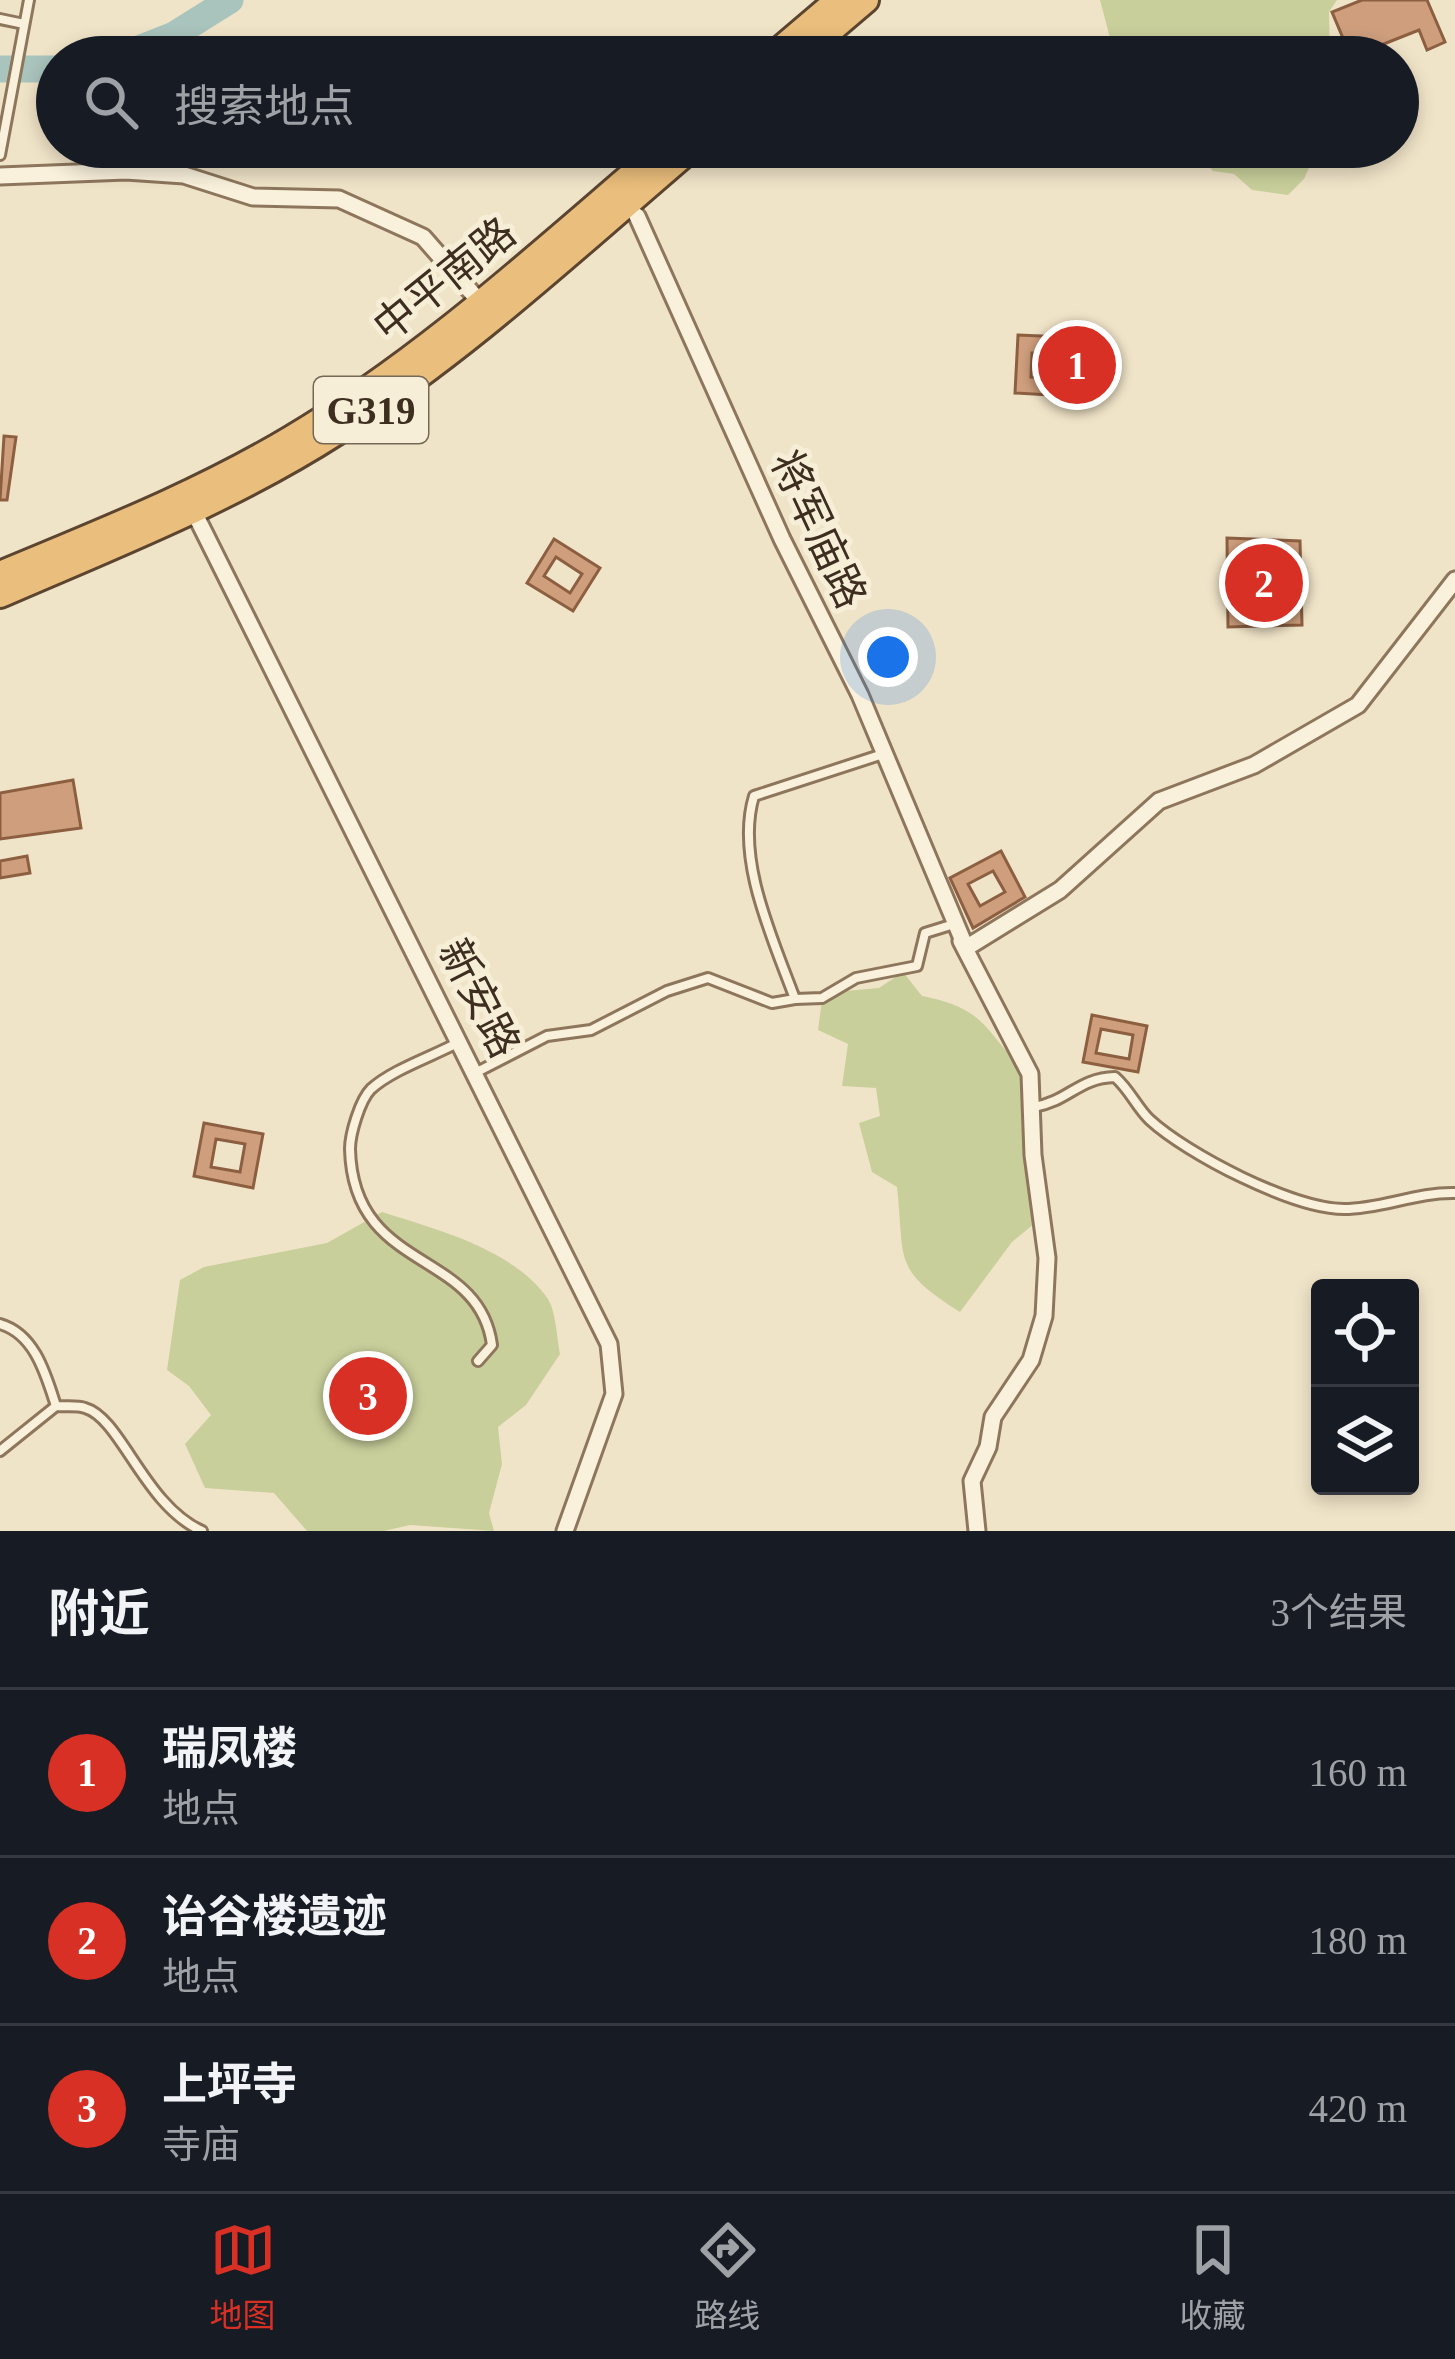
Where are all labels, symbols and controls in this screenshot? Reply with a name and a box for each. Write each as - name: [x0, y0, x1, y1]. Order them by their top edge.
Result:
- search box: [36, 36, 1419, 168]
- icon: search: [78, 69, 144, 135]
- text: 搜索地点: [174, 82, 354, 132]
- street label: 中平南路: [365, 209, 524, 351]
- pin: 1: [1038, 320, 1116, 410]
- road number: G319: [314, 377, 428, 443]
- street label: 将军庙路: [762, 444, 874, 615]
- pin: 2: [1225, 538, 1303, 628]
- your location: [858, 627, 918, 687]
- street label: 新安路: [430, 932, 528, 1065]
- map controls: [1311, 1279, 1419, 1495]
- button: locate: [1311, 1279, 1419, 1387]
- pin: 3: [329, 1351, 407, 1441]
- button: layers: [1311, 1387, 1419, 1495]
- text: 附近: [48, 1586, 150, 1642]
- text: 3个结果: [1270, 1591, 1407, 1634]
- text: 瑞凤楼: [162, 1724, 297, 1774]
- text: 1: [77, 1751, 97, 1794]
- text: 160 m: [1308, 1751, 1407, 1794]
- text: 地点: [162, 1787, 240, 1830]
- text: 诒谷楼遗迹: [162, 1892, 387, 1942]
- text: 2: [77, 1919, 97, 1962]
- text: 180 m: [1308, 1919, 1407, 1962]
- text: 地点: [162, 1955, 240, 1998]
- text: 上坪寺: [162, 2060, 297, 2110]
- text: 3: [77, 2087, 97, 2130]
- text: 420 m: [1308, 2087, 1407, 2130]
- text: 寺庙: [162, 2123, 240, 2166]
- tab: 地图: [210, 2217, 276, 2337]
- tab: 路线: [695, 2217, 761, 2337]
- tab: 收藏: [1180, 2217, 1246, 2337]

